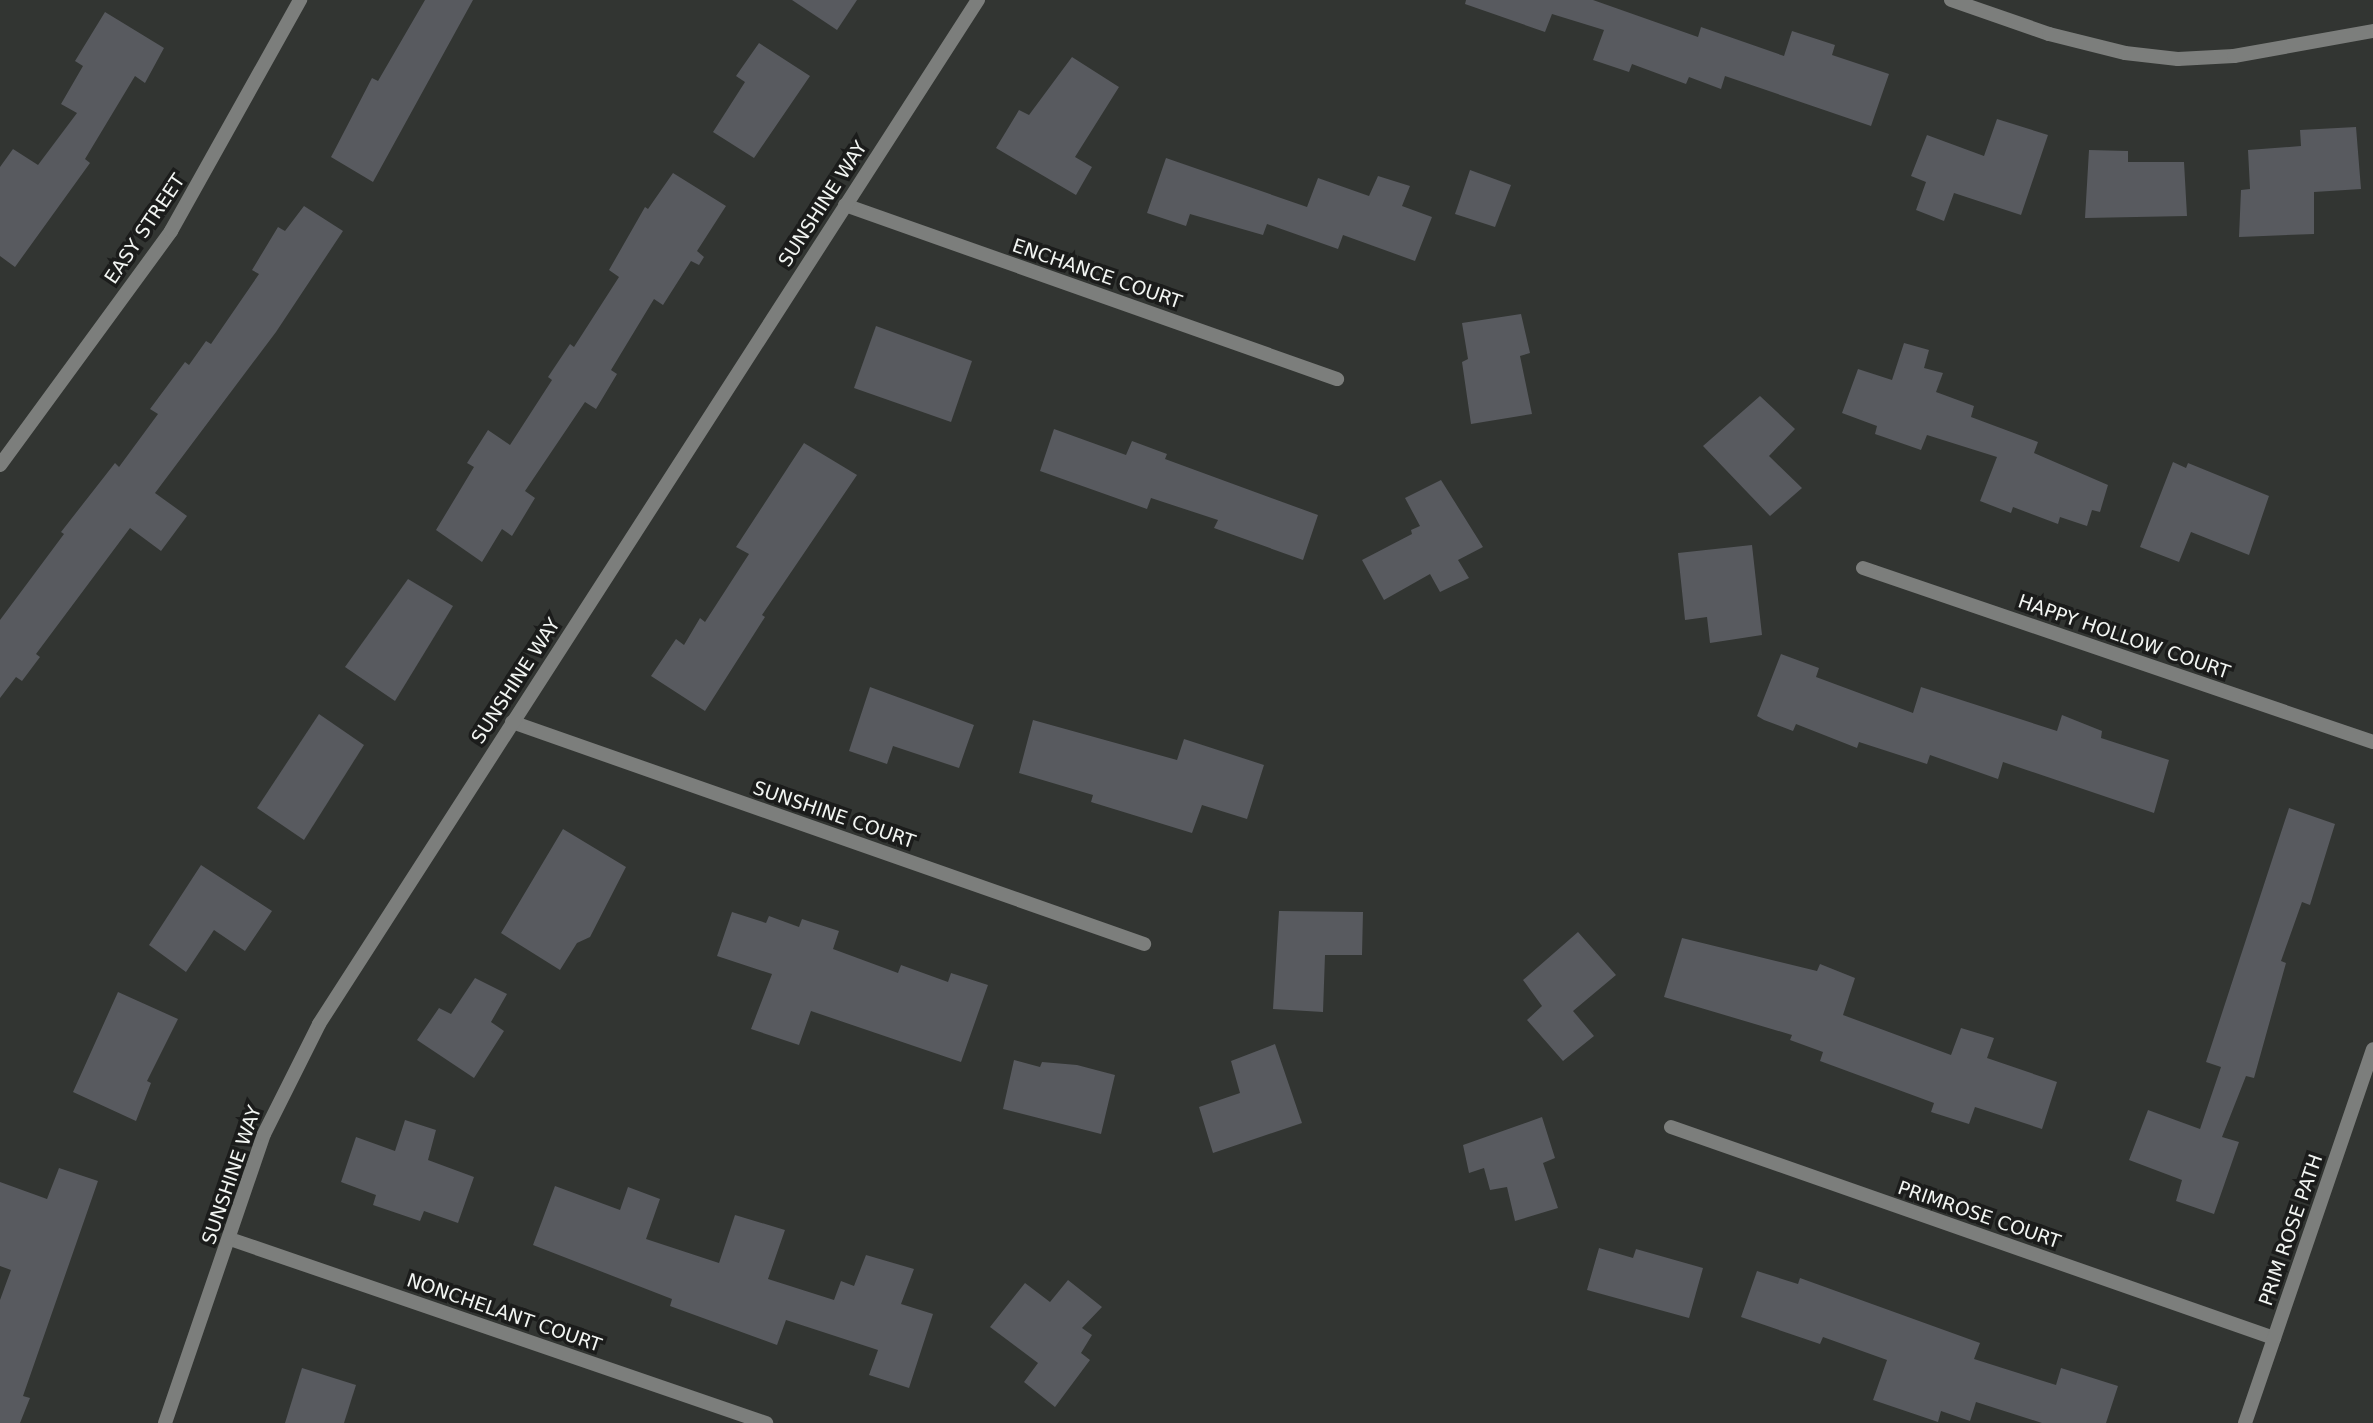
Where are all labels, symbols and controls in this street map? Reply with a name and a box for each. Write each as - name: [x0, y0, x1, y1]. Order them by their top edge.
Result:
- street label: SUNSHINE WAY: [774, 137, 872, 271]
- street label: EASY STREET: [100, 170, 190, 288]
- street label: ENCHANCE COURT: [1009, 234, 1185, 314]
- street label: HAPPY HOLLOW COURT: [2015, 590, 2233, 684]
- street label: SUNSHINE WAY: [467, 614, 565, 748]
- street label: SUNSHINE COURT: [750, 777, 918, 853]
- street label: SUNSHINE WAY: [198, 1103, 266, 1247]
- street label: PRIM ROSE PATH: [2254, 1151, 2328, 1309]
- street label: PRIMROSE COURT: [1895, 1176, 2063, 1254]
- street label: NONCHELANT COURT: [404, 1269, 604, 1357]

